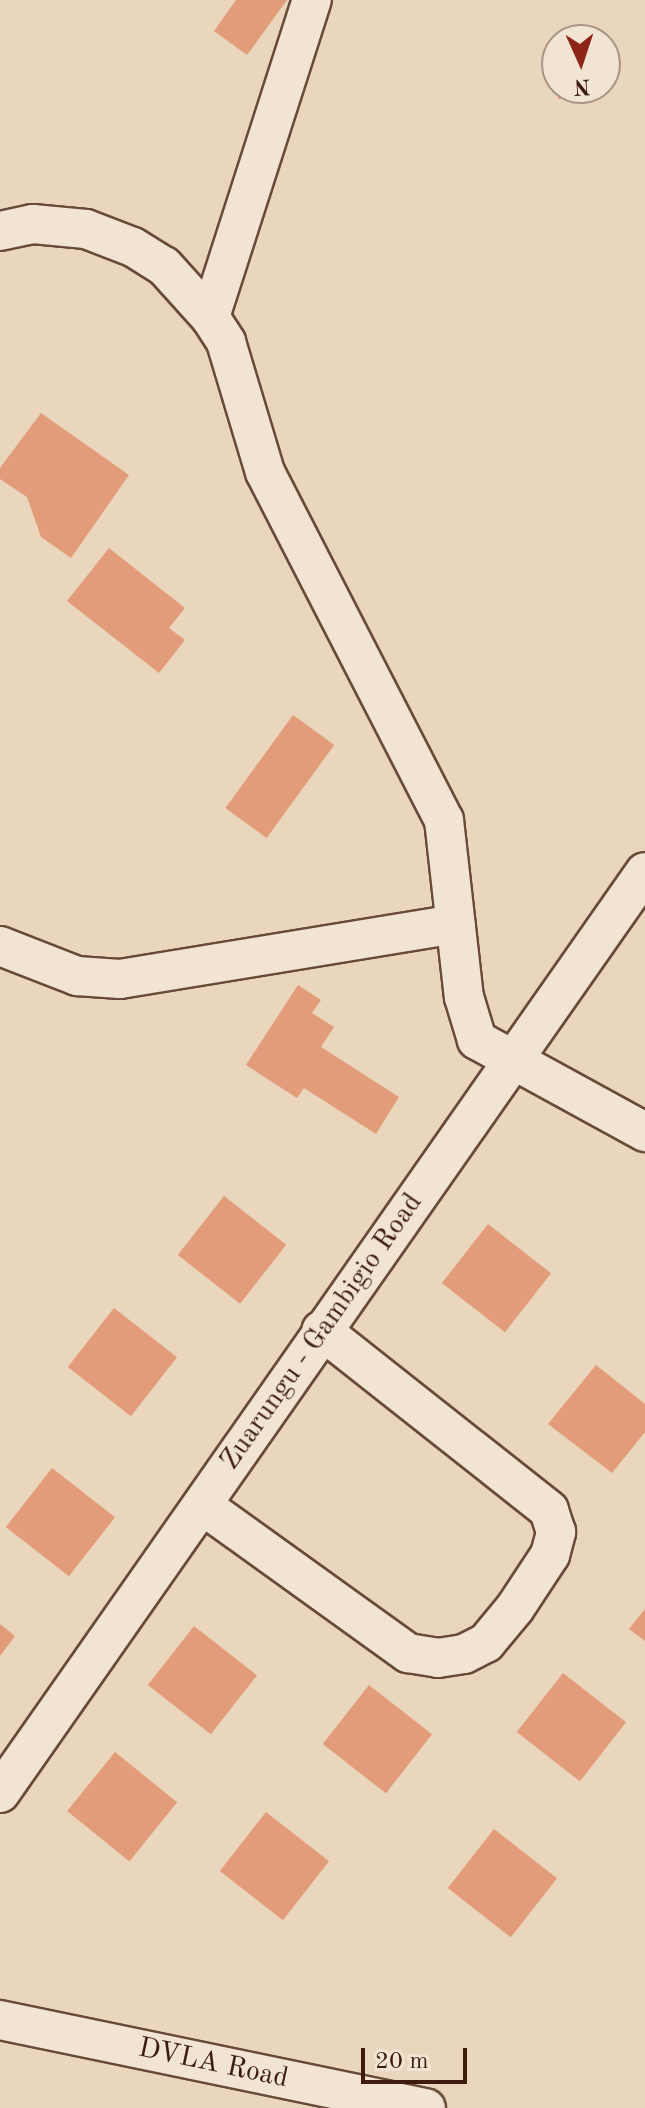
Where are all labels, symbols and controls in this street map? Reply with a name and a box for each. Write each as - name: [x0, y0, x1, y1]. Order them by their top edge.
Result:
- north arrow: [541, 24, 621, 104]
- text: N: [573, 75, 591, 97]
- street label: Zuarungu - Gambigio Road: [214, 1187, 430, 1477]
- street label: DVLA Road: [135, 2032, 291, 2096]
- scale bar: [365, 2032, 471, 2082]
- text: 20 m: [375, 2050, 429, 2074]

